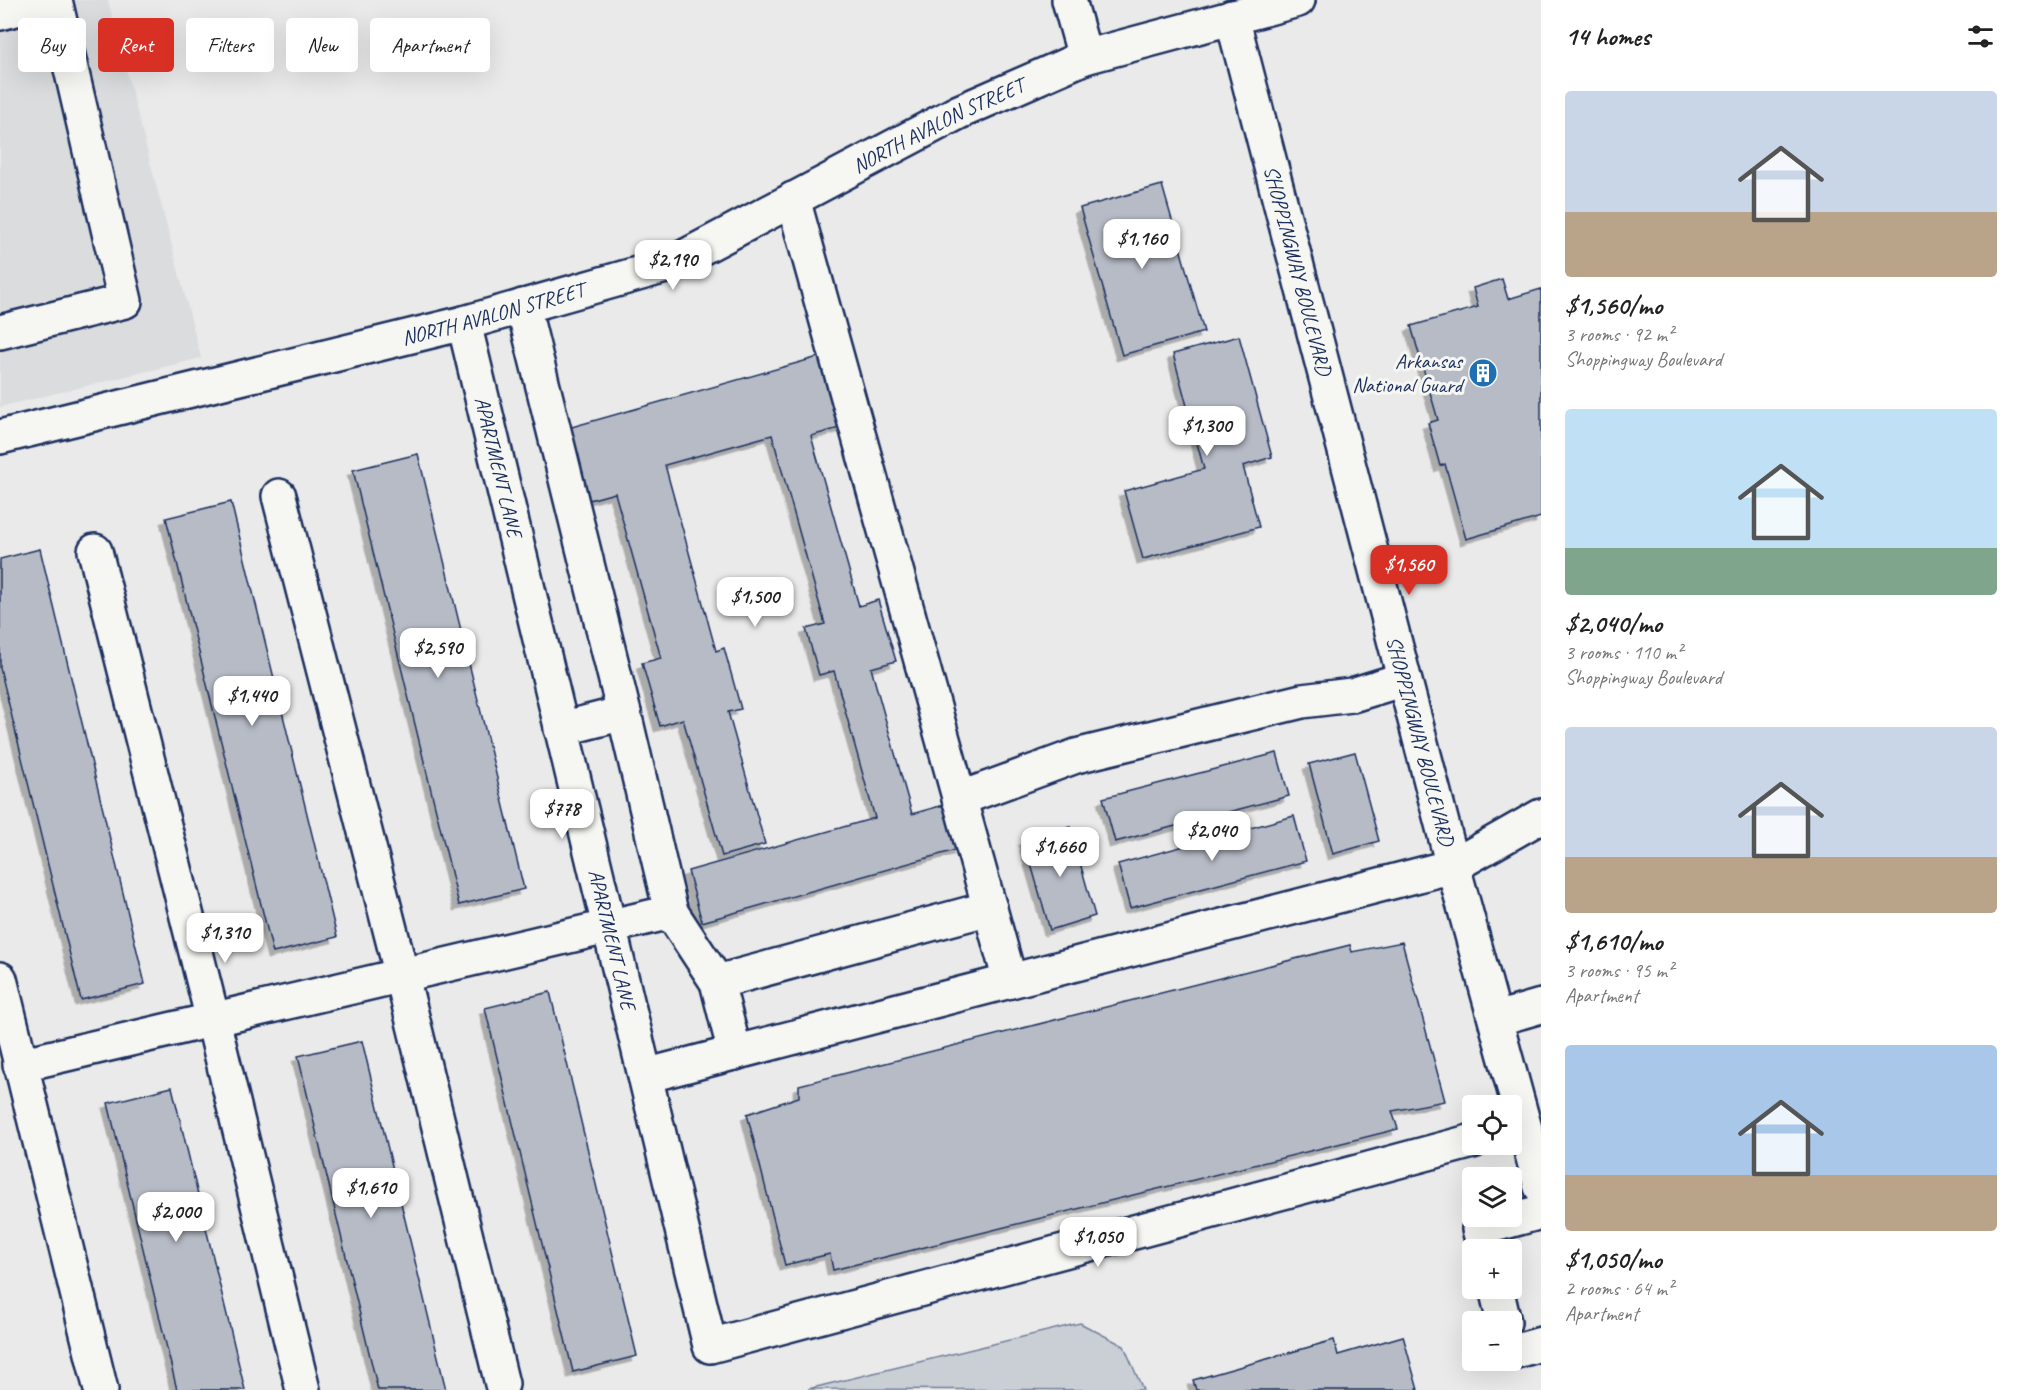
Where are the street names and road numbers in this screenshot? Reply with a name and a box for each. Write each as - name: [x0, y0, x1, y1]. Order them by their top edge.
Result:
- street label: NORTH AVALON STREET: [848, 70, 1033, 179]
- street label: SHOPPINGWAY BOULEVARD: [1258, 163, 1338, 380]
- street label: NORTH AVALON STREET: [399, 275, 592, 351]
- street label: APARTMENT LANE: [469, 394, 529, 542]
- street label: SHOPPINGWAY BOULEVARD: [1381, 633, 1461, 850]
- street label: APARTMENT LANE: [583, 867, 642, 1015]

